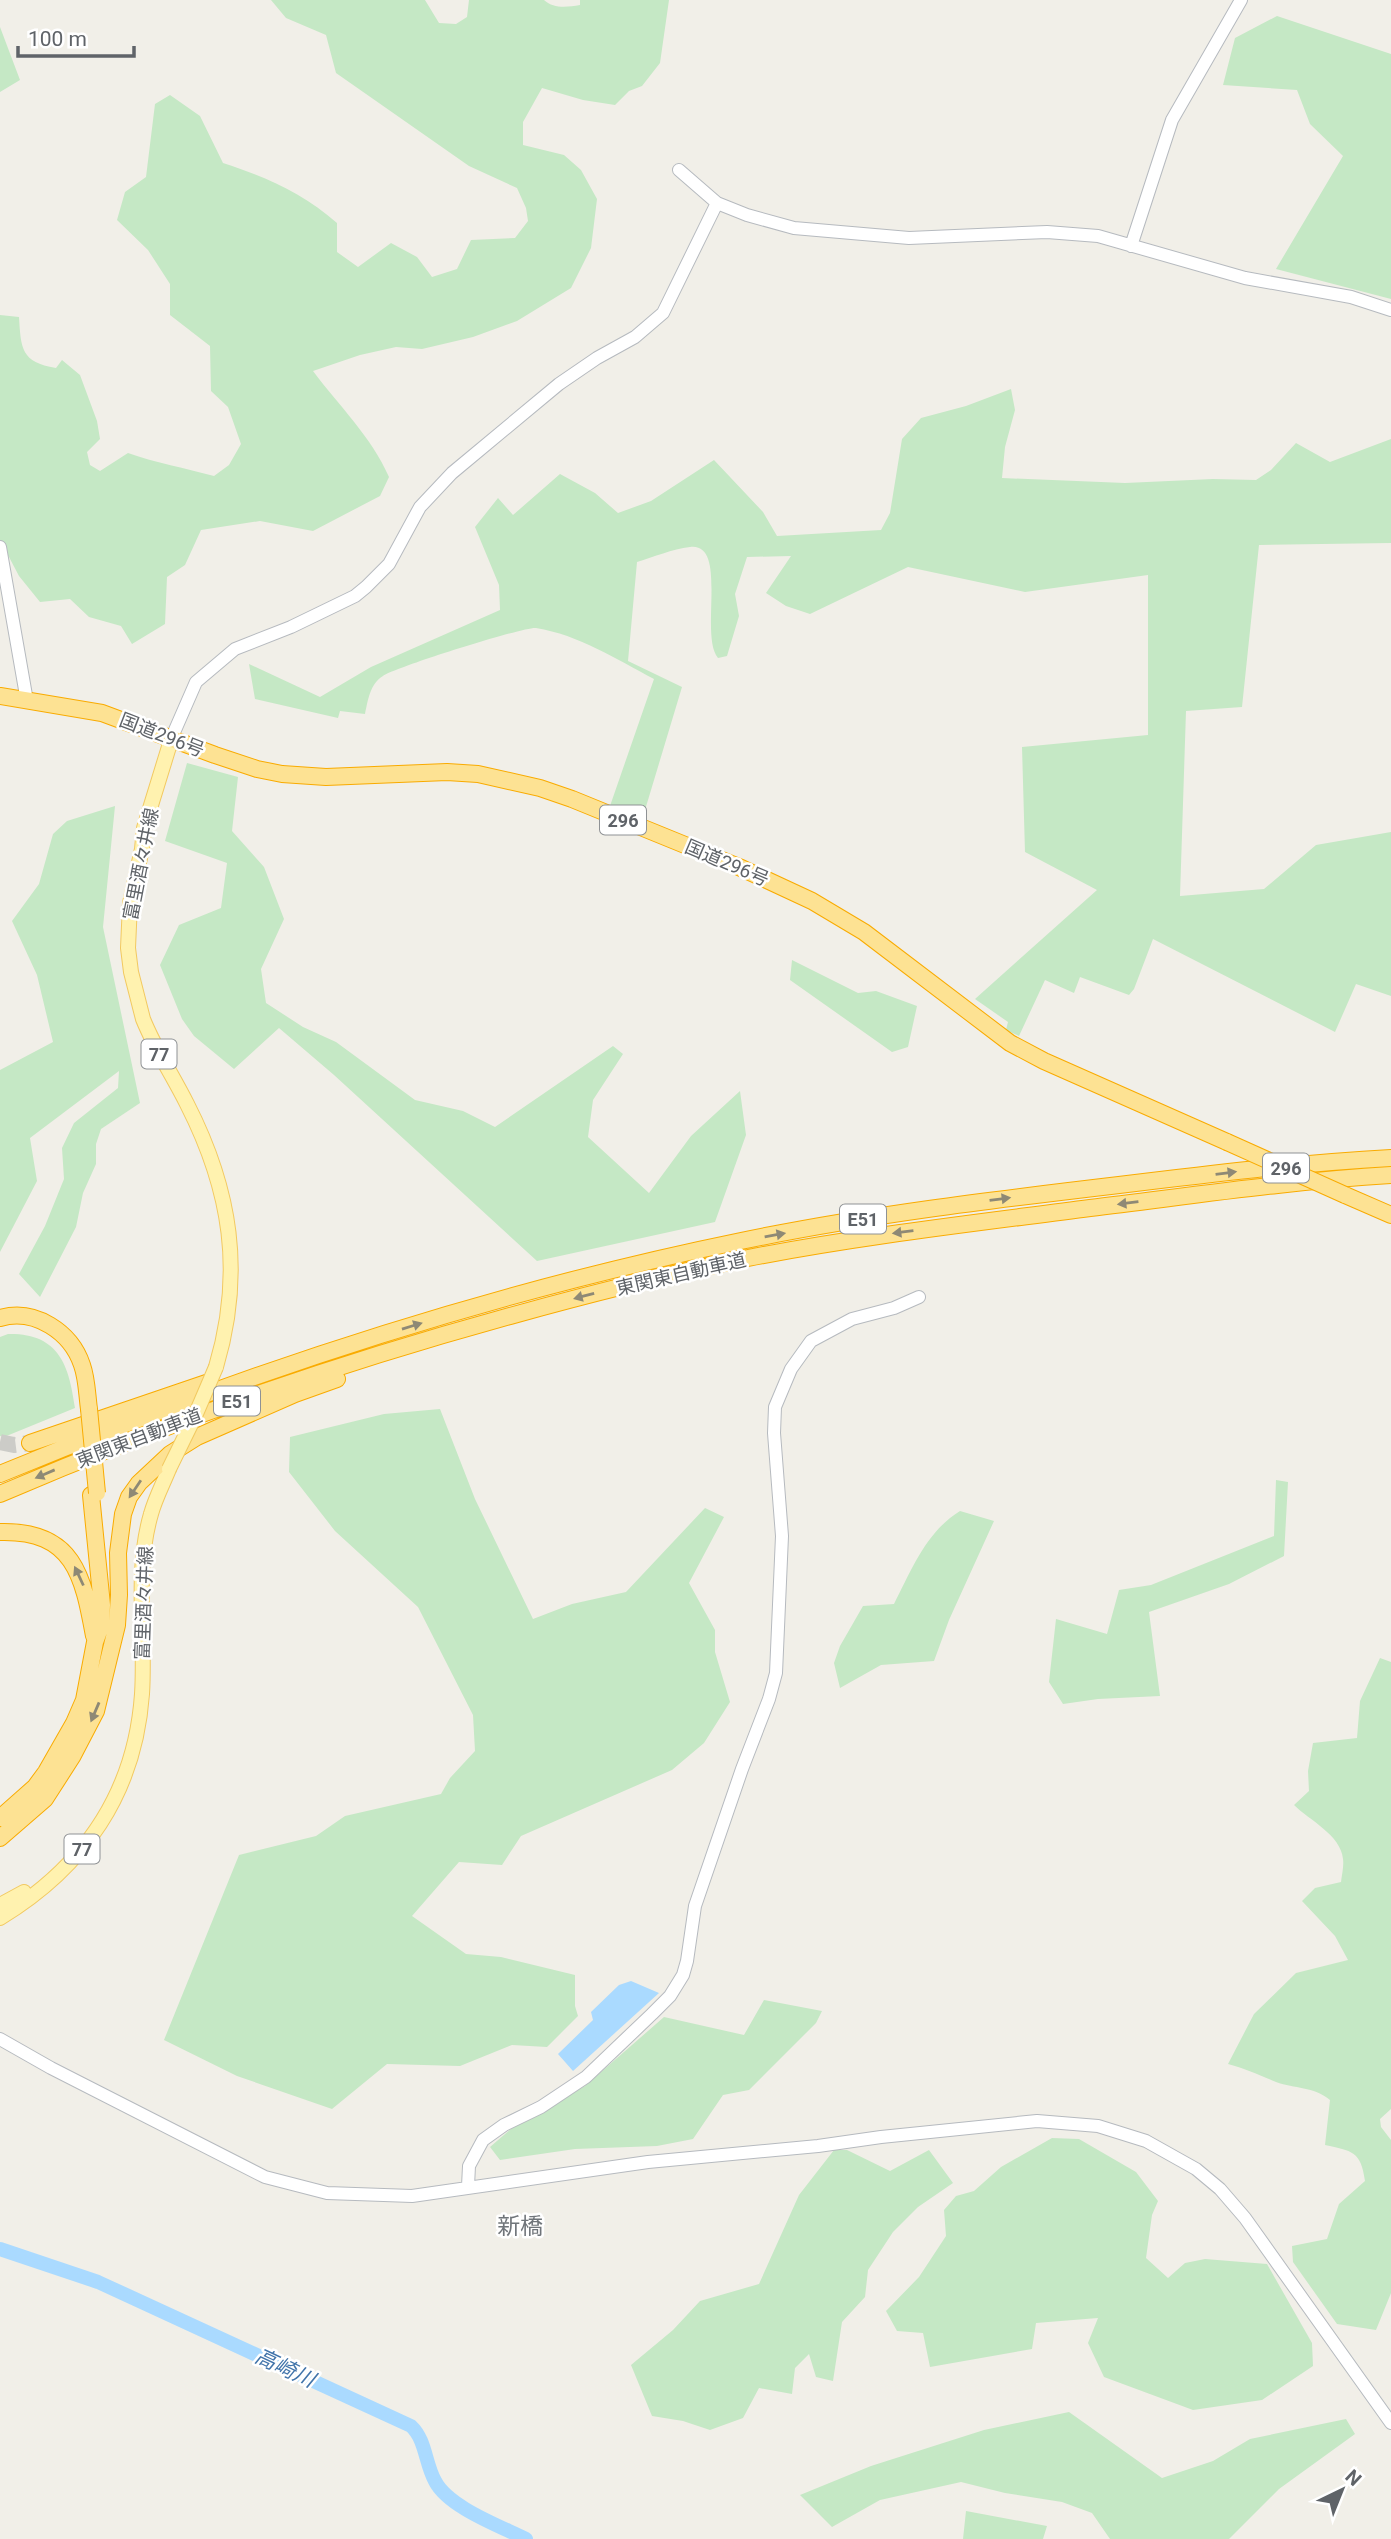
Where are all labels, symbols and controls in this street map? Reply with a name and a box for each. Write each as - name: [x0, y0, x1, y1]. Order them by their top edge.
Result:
- scale bar: [18, 14, 133, 58]
- text: 100 m: [28, 27, 87, 51]
- street label: 国道296号: [116, 708, 208, 762]
- street label: 富里酒々井線: [119, 806, 163, 922]
- road number: 296: [600, 806, 646, 834]
- street label: 国道296号: [682, 835, 772, 891]
- road number: 77: [142, 1040, 176, 1069]
- road number: 296: [1263, 1154, 1309, 1182]
- one-way arrow: [1215, 1167, 1237, 1178]
- one-way arrow: [989, 1194, 1011, 1205]
- one-way arrow: [1117, 1198, 1139, 1209]
- road number: E51: [840, 1204, 886, 1234]
- one-way arrow: [891, 1227, 913, 1238]
- one-way arrow: [764, 1229, 786, 1240]
- street label: 東関東自動車道: [614, 1248, 748, 1300]
- one-way arrow: [573, 1291, 595, 1302]
- one-way arrow: [402, 1320, 423, 1330]
- road number: E51: [214, 1386, 260, 1416]
- street label: 東関東自動車道: [73, 1403, 205, 1473]
- one-way arrow: [34, 1469, 55, 1480]
- one-way arrow: [128, 1480, 142, 1498]
- street label: 富里酒々井線: [131, 1546, 157, 1660]
- one-way arrow: [74, 1566, 85, 1586]
- one-way arrow: [89, 1702, 100, 1723]
- road number: 77: [64, 1835, 100, 1864]
- district label: 新橋: [497, 2213, 543, 2240]
- water label: 高崎川: [251, 2344, 320, 2393]
- north arrow: [1307, 2455, 1377, 2525]
- text: N: [1341, 2465, 1366, 2491]

